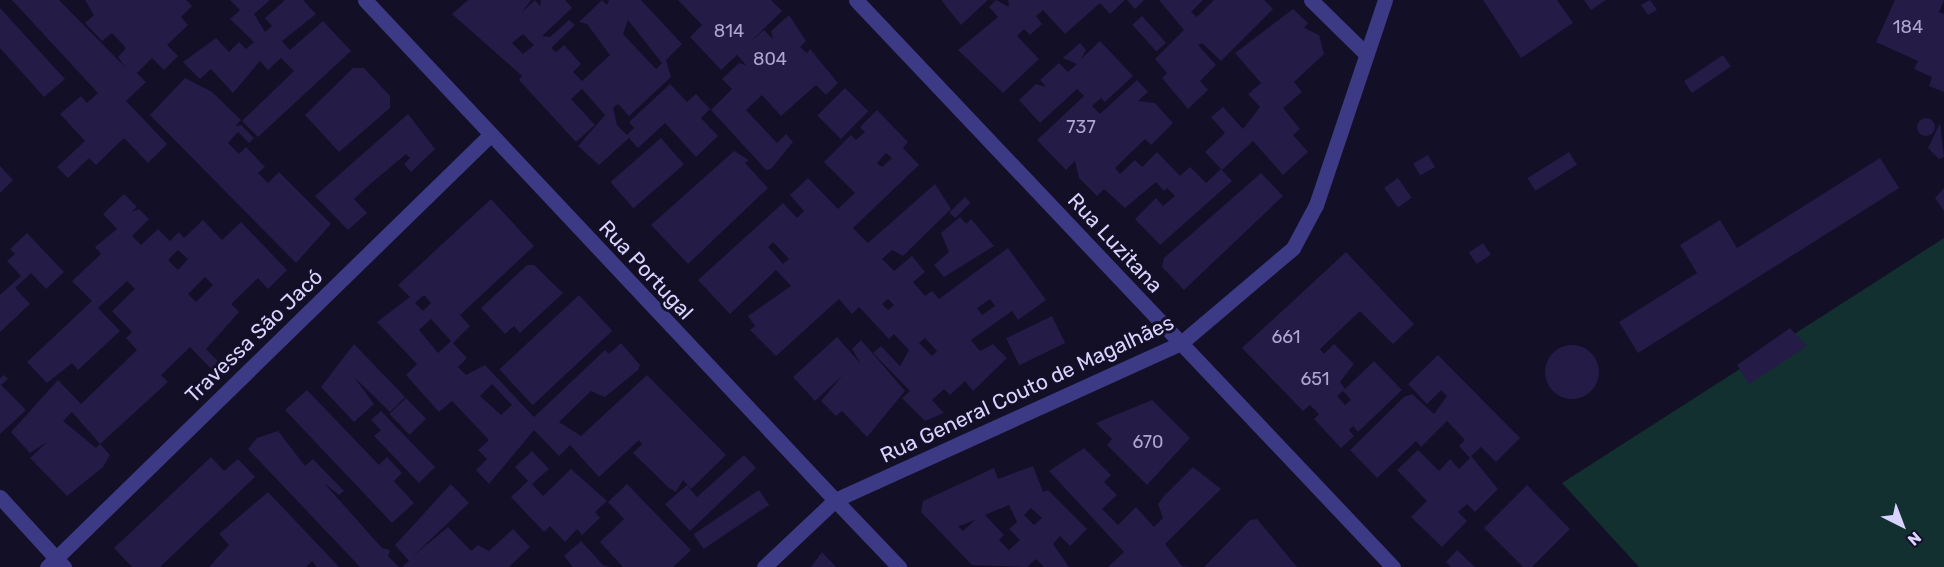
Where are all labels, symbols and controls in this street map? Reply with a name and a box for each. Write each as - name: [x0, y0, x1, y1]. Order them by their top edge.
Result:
- house number: 184: [1893, 16, 1923, 38]
- house number: 814: [714, 20, 744, 42]
- house number: 804: [753, 48, 787, 70]
- house number: 737: [1066, 116, 1096, 138]
- street label: Rua Luzitana: [1062, 188, 1168, 298]
- street label: Rua Portugal: [594, 215, 698, 325]
- street label: Travessa São Jacó: [180, 264, 328, 408]
- street label: Rua General Couto de Magalhães: [876, 310, 1178, 468]
- house number: 661: [1272, 326, 1300, 348]
- house number: 651: [1301, 368, 1329, 390]
- house number: 670: [1133, 431, 1163, 453]
- north arrow: [1872, 495, 1932, 555]
- text: N: [1904, 528, 1925, 550]

